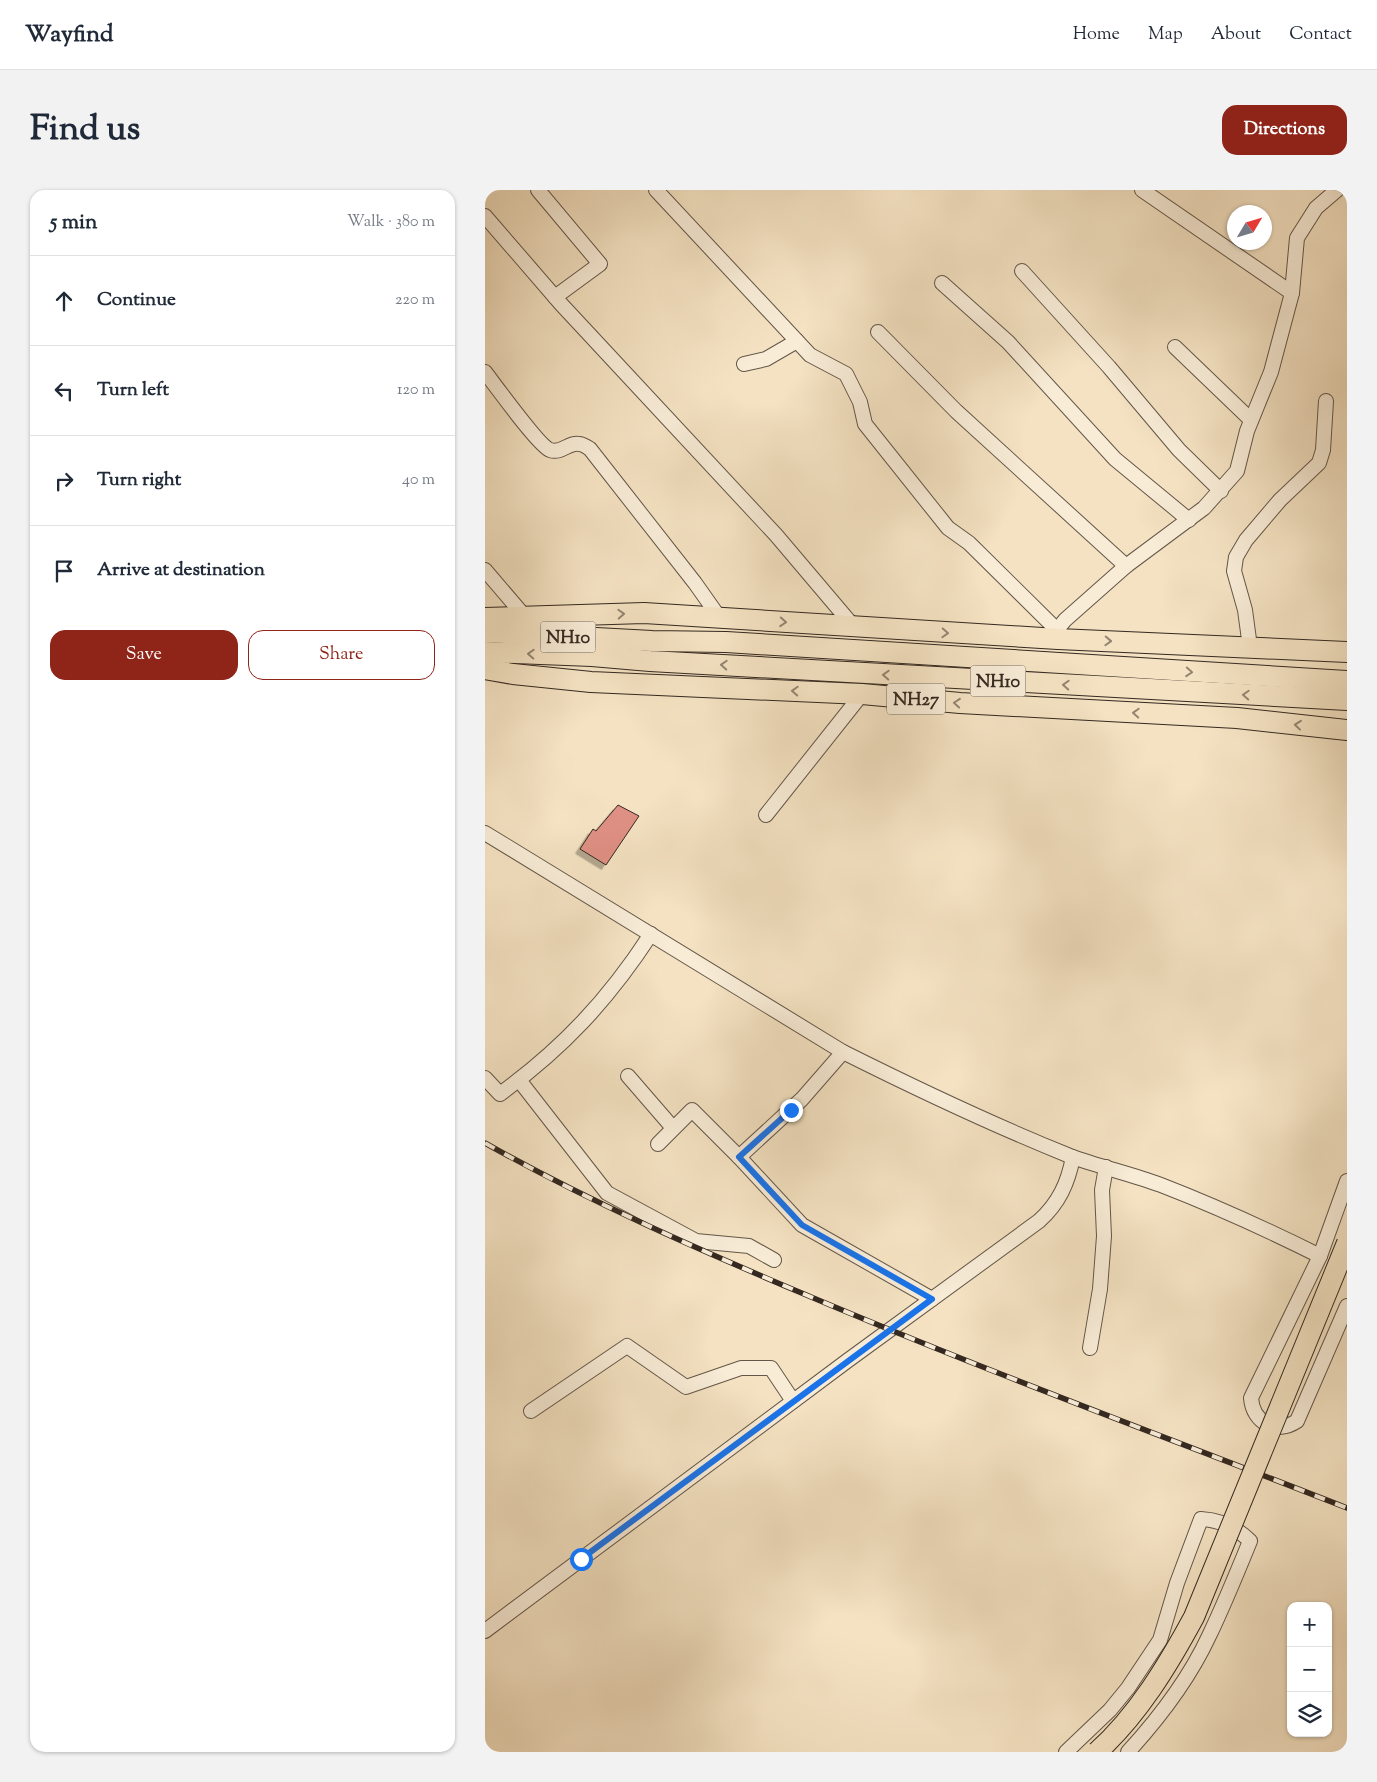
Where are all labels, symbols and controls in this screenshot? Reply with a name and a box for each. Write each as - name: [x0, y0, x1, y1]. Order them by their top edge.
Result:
- text: Wayfind: [25, 18, 113, 52]
- text: Home: [1073, 22, 1120, 48]
- text: Map: [1148, 22, 1183, 48]
- text: About: [1211, 22, 1261, 48]
- text: Contact: [1289, 22, 1352, 48]
- text: Find us: [30, 105, 140, 156]
- button: Directions: [1222, 105, 1347, 155]
- north arrow: [1227, 205, 1272, 250]
- text: 5 min: [50, 208, 97, 238]
- text: Walk · 380 m: [347, 211, 435, 234]
- icon: ahead: [50, 287, 78, 315]
- text: Continue: [97, 287, 176, 314]
- text: 220 m: [395, 289, 435, 312]
- icon: left: [50, 377, 78, 405]
- text: Turn left: [97, 377, 169, 404]
- text: 120 m: [397, 379, 435, 402]
- icon: right: [50, 467, 78, 495]
- text: Turn right: [97, 467, 181, 494]
- text: 40 m: [402, 469, 435, 492]
- icon: arrive: [50, 557, 78, 585]
- text: Arrive at destination: [97, 557, 265, 584]
- one-way arrow: [617, 608, 625, 619]
- one-way arrow: [780, 616, 788, 627]
- road number: NH10: [541, 622, 595, 652]
- one-way arrow: [942, 627, 950, 638]
- button: Save: [50, 630, 238, 680]
- button: Share: [248, 630, 435, 680]
- one-way arrow: [1104, 636, 1112, 647]
- one-way arrow: [527, 648, 535, 659]
- one-way arrow: [720, 660, 728, 671]
- road number: NH10: [971, 666, 1025, 696]
- one-way arrow: [1186, 666, 1194, 677]
- one-way arrow: [882, 669, 890, 680]
- one-way arrow: [1062, 679, 1070, 690]
- road number: NH27: [887, 684, 945, 714]
- one-way arrow: [790, 686, 798, 697]
- one-way arrow: [1242, 689, 1250, 700]
- one-way arrow: [952, 698, 960, 709]
- one-way arrow: [1132, 708, 1140, 718]
- one-way arrow: [1294, 720, 1302, 731]
- route end: [780, 1099, 803, 1122]
- route start: [570, 1548, 593, 1571]
- map controls: [1287, 1602, 1332, 1737]
- button: +: [1287, 1602, 1332, 1647]
- button: −: [1287, 1647, 1332, 1692]
- button: layers: [1287, 1692, 1332, 1737]

